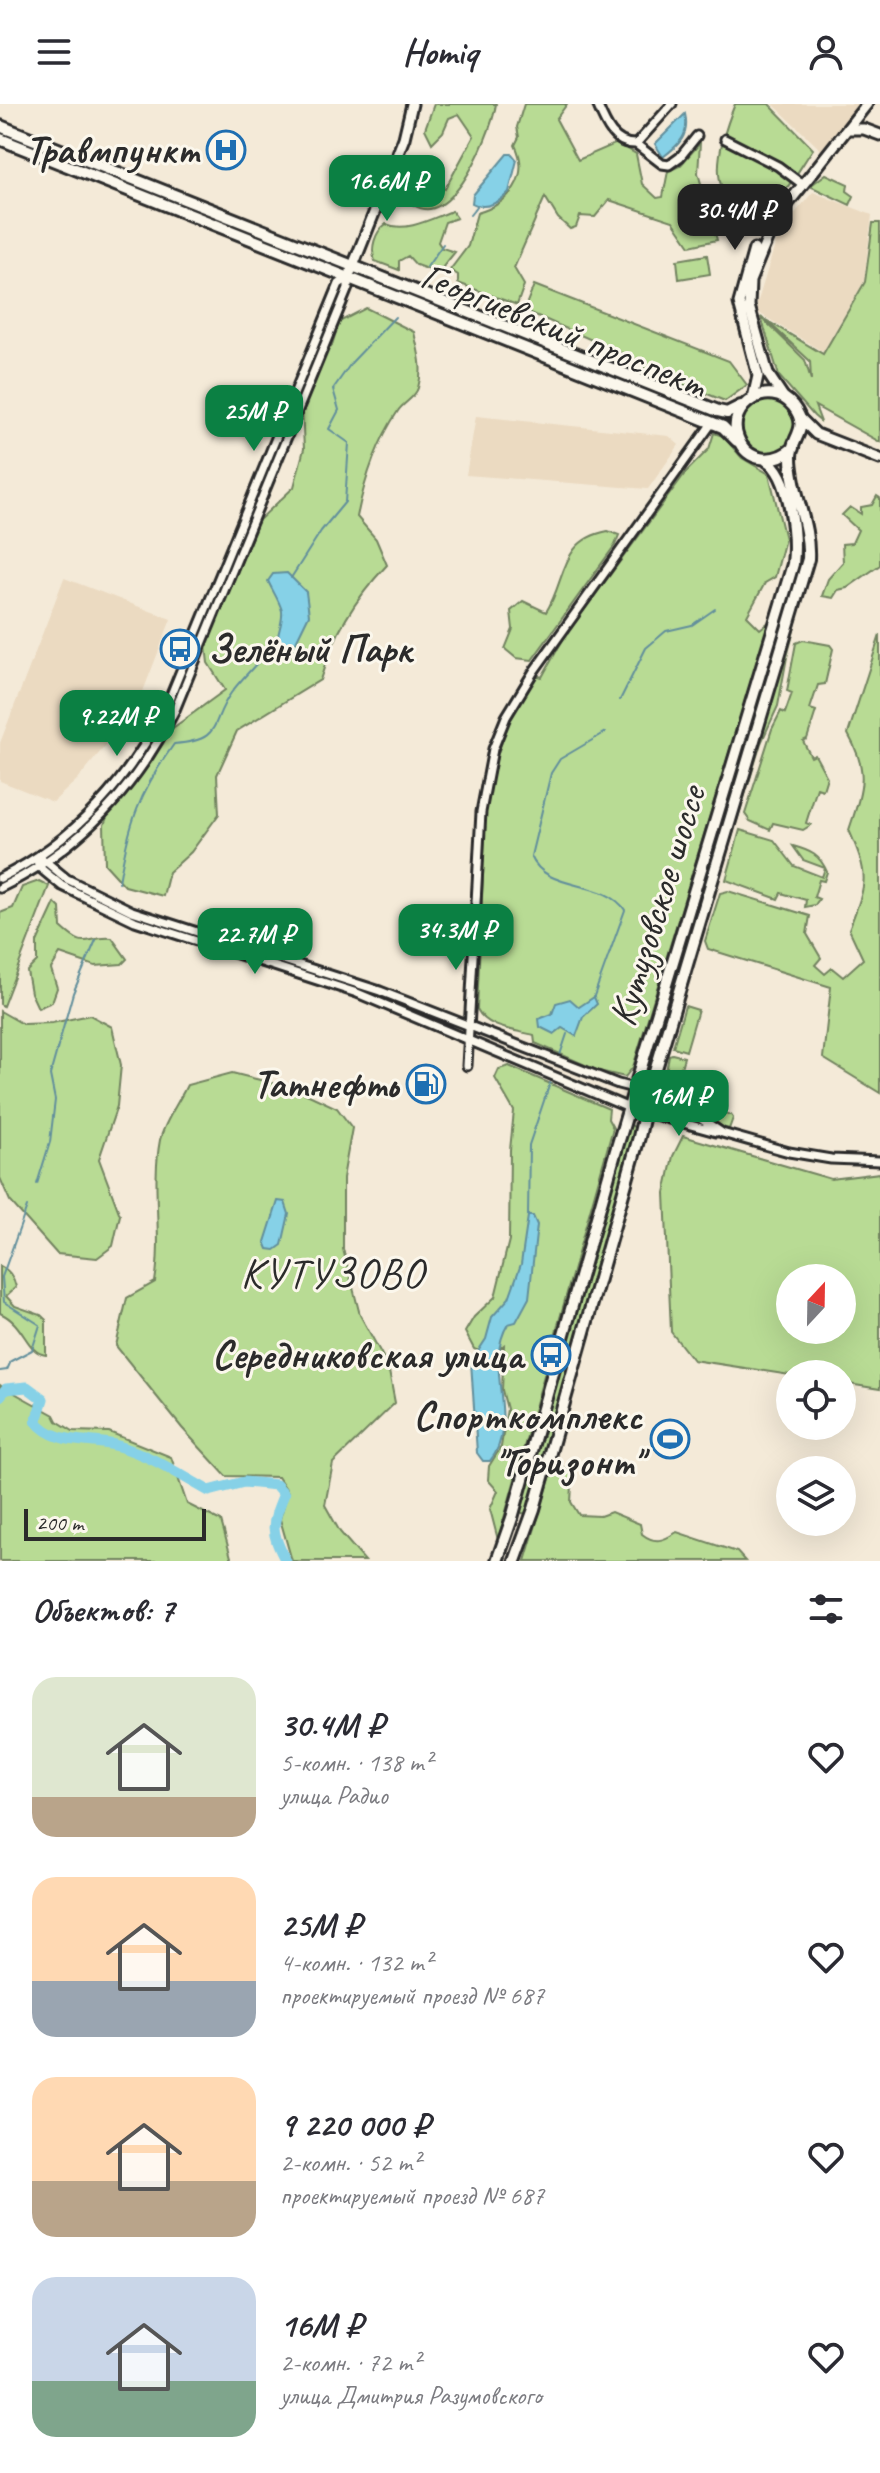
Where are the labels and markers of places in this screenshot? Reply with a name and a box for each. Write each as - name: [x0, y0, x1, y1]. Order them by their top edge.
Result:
- place label: Травмпункт: [25, 125, 201, 175]
- hospital icon: Травмпункт: [205, 129, 247, 171]
- pin: 16.6M ₽: [313, 155, 461, 223]
- pin: 30.4M ₽: [661, 184, 809, 252]
- pin: 25M ₽: [198, 385, 310, 453]
- place label: Зелёный Парк: [208, 624, 415, 674]
- bus stop icon: Зелёный Парк: [159, 628, 201, 670]
- pin: 9.22M ₽: [43, 690, 191, 758]
- pin: 34.3M ₽: [382, 904, 530, 972]
- pin: 22.7M ₽: [181, 908, 329, 976]
- place label: Татнефть: [253, 1059, 401, 1109]
- fuel station icon: Татнефть: [405, 1063, 447, 1105]
- pin: 16M ₽: [623, 1070, 735, 1138]
- place label: Середниковская улица: [212, 1330, 526, 1380]
- bus stop icon: Середниковская улица: [530, 1334, 572, 1376]
- place label: Спорткомплекс "Горизонт": [414, 1391, 651, 1487]
- sports icon: Спорткомплекс "Горизонт": [649, 1418, 691, 1460]

